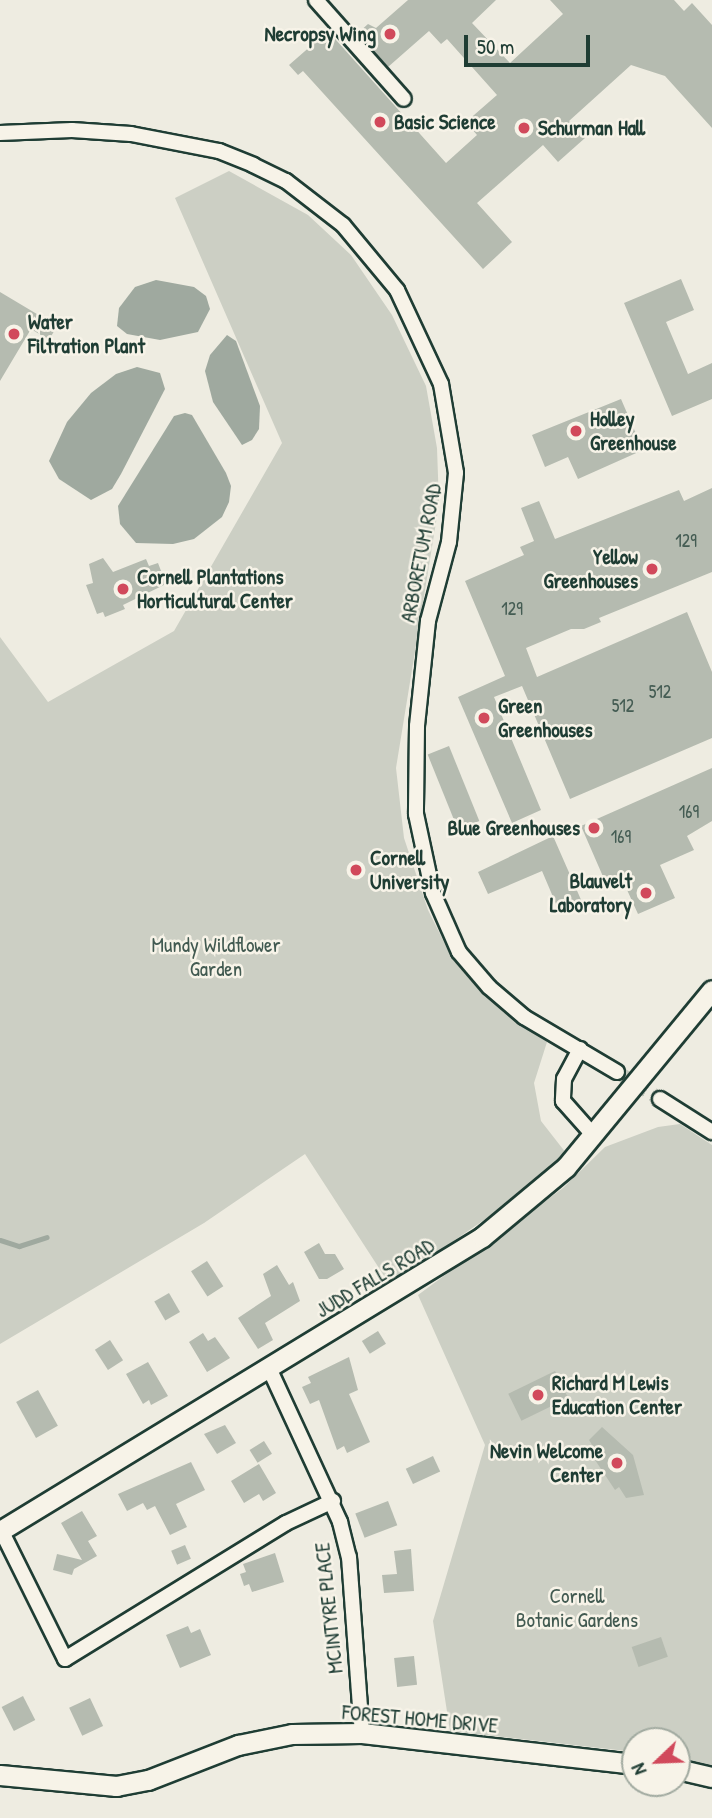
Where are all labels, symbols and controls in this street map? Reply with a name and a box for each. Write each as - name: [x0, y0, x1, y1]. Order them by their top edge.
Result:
- place label: Necropsy Wing: [265, 21, 376, 47]
- scale bar: [467, 21, 593, 65]
- marker: Necropsy Wing: [382, 26, 398, 42]
- text: 50 m: [477, 32, 514, 61]
- place label: Basic Science: [394, 109, 495, 135]
- marker: Basic Science: [372, 114, 388, 130]
- place label: Schurman Hall: [538, 115, 645, 141]
- marker: Schurman Hall: [516, 120, 532, 136]
- place label: Water Filtration Plant: [28, 309, 145, 359]
- marker: Water Filtration Plant: [6, 326, 22, 342]
- place label: Holley Greenhouse: [590, 406, 676, 456]
- marker: Holley Greenhouse: [568, 423, 584, 439]
- street label: ARBORETUM ROAD: [395, 481, 447, 625]
- house number: 129: [675, 530, 697, 552]
- place label: Yellow Greenhouses: [543, 544, 638, 594]
- marker: Yellow Greenhouses: [644, 561, 660, 577]
- place label: Cornell Plantations Horticultural Center: [137, 564, 293, 614]
- marker: Cornell Plantations Horticultural Center: [115, 581, 131, 597]
- house number: 129: [501, 598, 523, 620]
- house number: 512: [649, 681, 671, 703]
- place label: Green Greenhouses: [498, 693, 593, 743]
- house number: 512: [612, 695, 634, 717]
- marker: Green Greenhouses: [476, 710, 492, 726]
- house number: 169: [679, 801, 699, 823]
- place label: Blue Greenhouses: [448, 815, 580, 841]
- marker: Blue Greenhouses: [586, 820, 602, 836]
- house number: 169: [611, 826, 631, 848]
- place label: Cornell University: [370, 845, 449, 895]
- marker: Cornell University: [348, 862, 364, 878]
- place label: Blauvelt Laboratory: [550, 868, 632, 918]
- marker: Blauvelt Laboratory: [638, 885, 654, 901]
- park label: Mundy Wildflower Garden: [151, 932, 281, 982]
- street label: JUDD FALLS ROAD: [311, 1233, 439, 1323]
- place label: Richard M Lewis Education Center: [552, 1370, 682, 1420]
- marker: Richard M Lewis Education Center: [530, 1387, 546, 1403]
- place label: Nevin Welcome Center: [490, 1438, 603, 1488]
- marker: Nevin Welcome Center: [609, 1455, 625, 1471]
- street label: MCINTYRE PLACE: [310, 1541, 348, 1675]
- park label: Cornell Botanic Gardens: [516, 1583, 638, 1633]
- street label: FOREST HOME DRIVE: [341, 1700, 499, 1738]
- north arrow: [621, 1727, 691, 1797]
- text: N: [625, 1760, 652, 1779]

